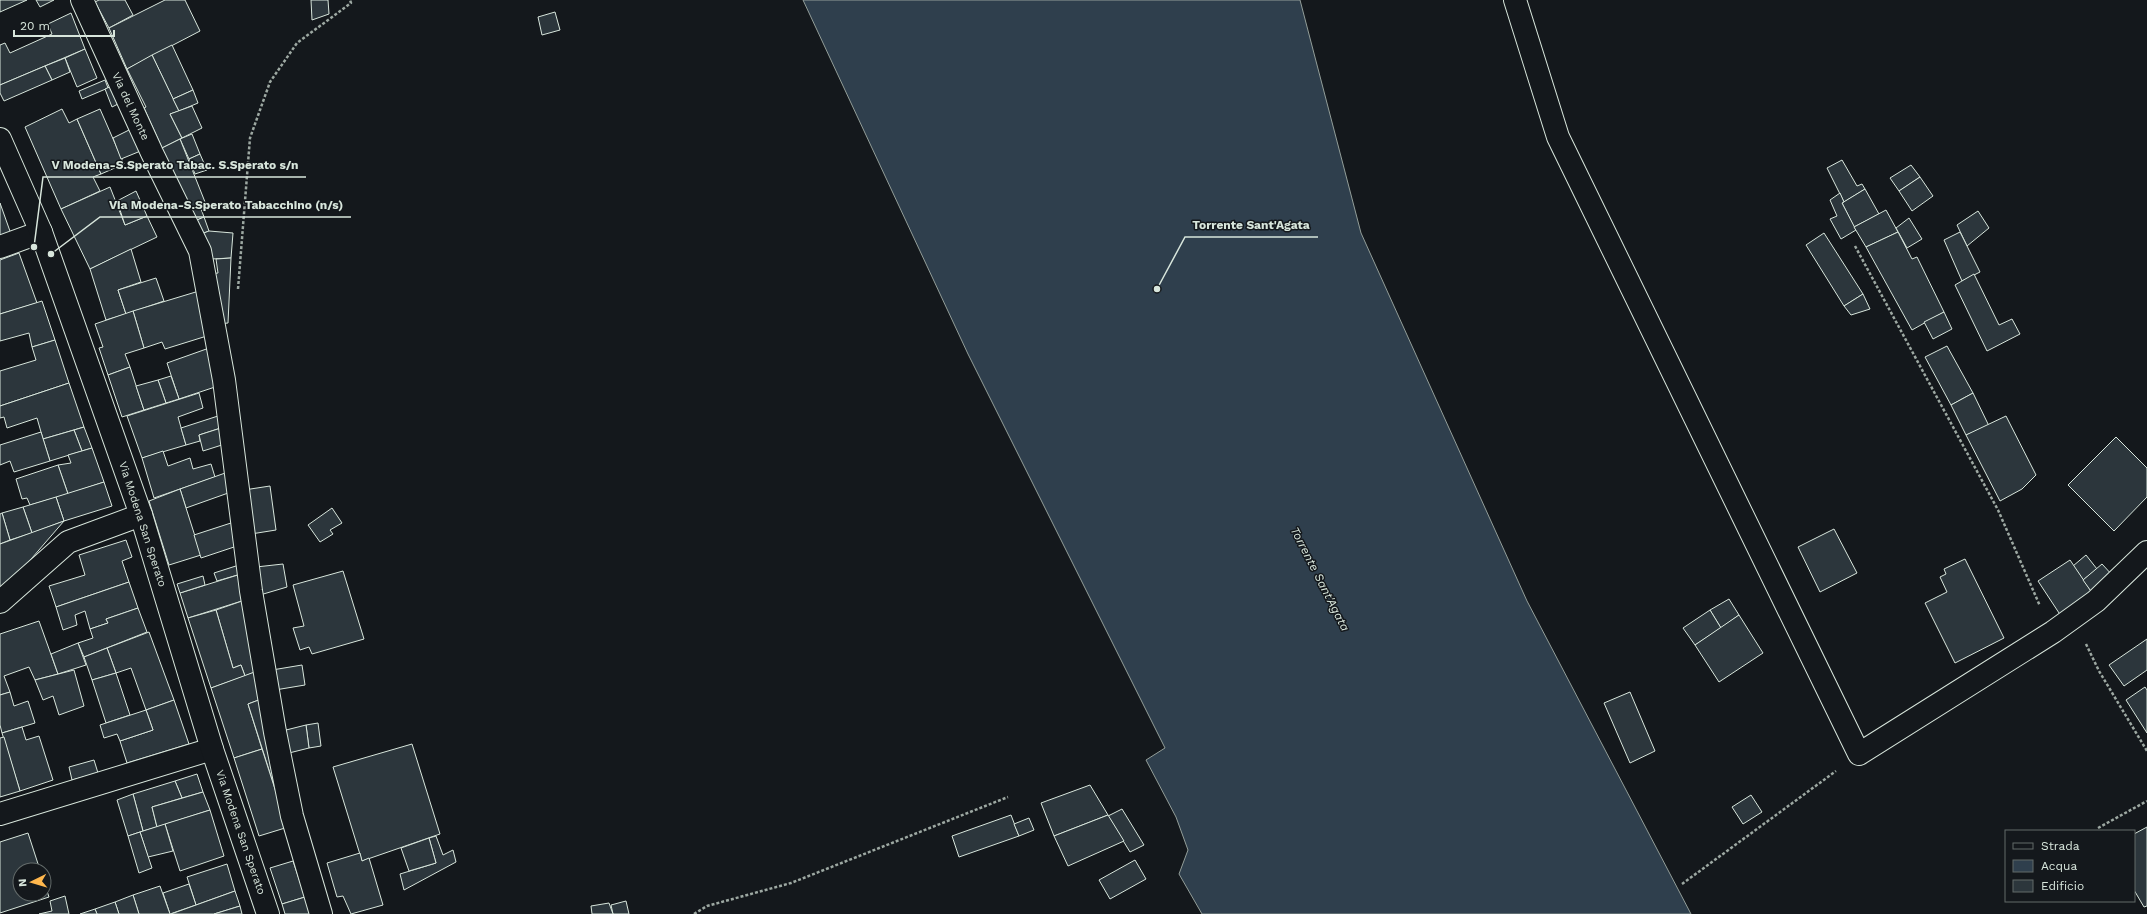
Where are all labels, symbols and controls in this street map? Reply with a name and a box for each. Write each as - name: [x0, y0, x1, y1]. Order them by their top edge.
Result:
- scale bar: [14, 12, 114, 38]
- text: 20 m: [20, 19, 50, 33]
- street label: Via del Monte: [109, 70, 152, 142]
- callout: V Modena-S.Sperato Tabac. S.Sperato s/n: [43, 153, 306, 177]
- text: V Modena-S.Sperato Tabac. S.Sperato s/n: [52, 158, 298, 172]
- callout: Via Modena-S.Sperato Tabacchino (n/s): [100, 193, 351, 217]
- text: Via Modena-S.Sperato Tabacchino (n/s): [109, 198, 343, 212]
- callout: Torrente Sant'Agata: [1185, 213, 1318, 237]
- text: Torrente Sant'Agata: [1192, 218, 1310, 232]
- street label: Via Modena San Sperato: [116, 460, 169, 588]
- water label: Torrente Sant'Agata: [1288, 524, 1353, 634]
- street label: Via Modena San Sperato: [213, 768, 268, 896]
- legend: [2005, 830, 2135, 902]
- text: Strada: [2041, 839, 2080, 853]
- text: Acqua: [2041, 859, 2077, 873]
- north arrow: [12, 862, 52, 902]
- text: N: [16, 878, 29, 887]
- text: Edificio: [2041, 879, 2084, 893]

